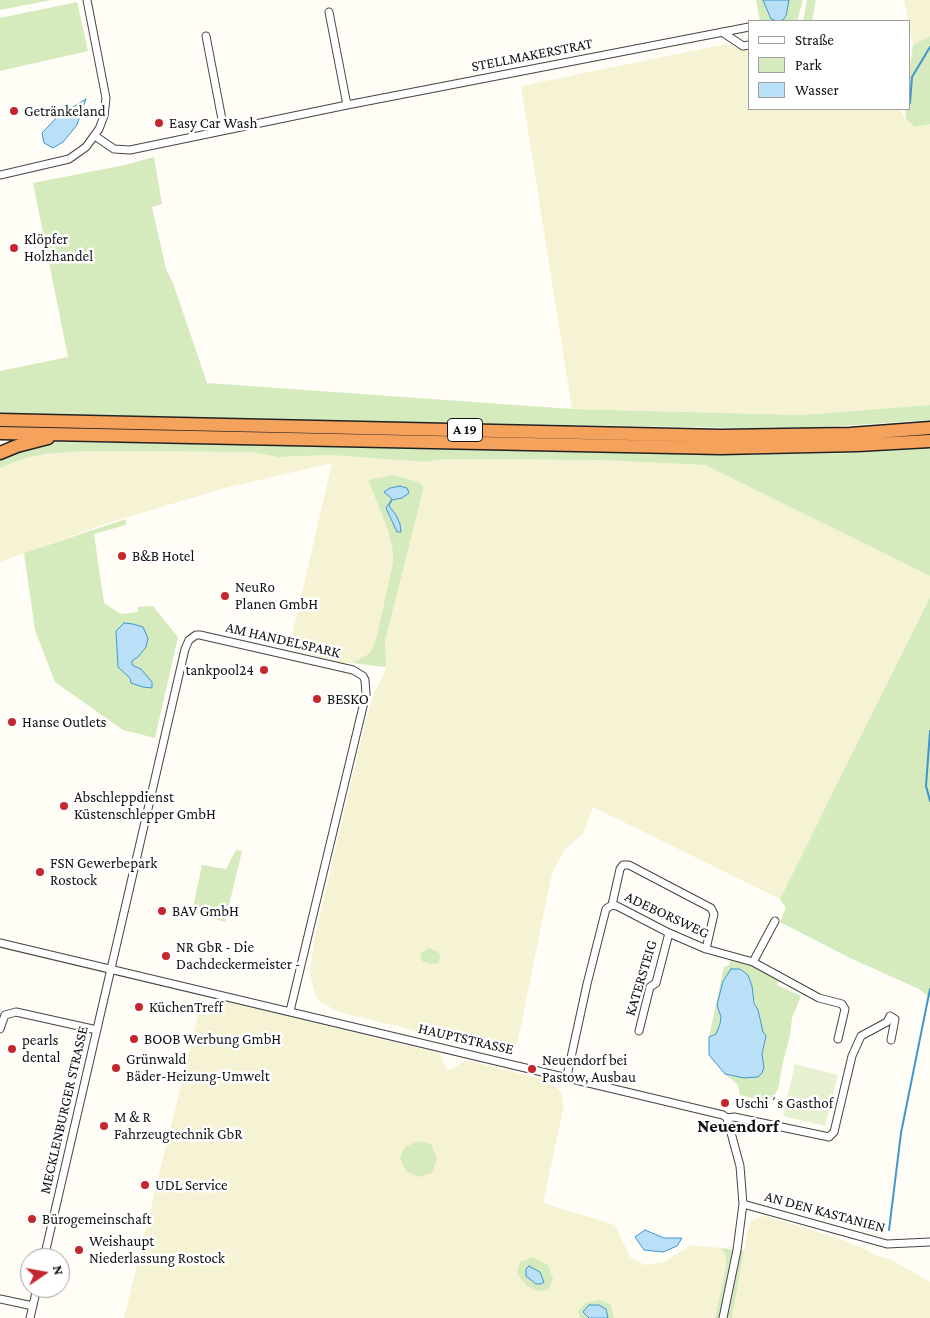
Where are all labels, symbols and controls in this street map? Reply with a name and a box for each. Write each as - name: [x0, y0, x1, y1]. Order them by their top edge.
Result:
- legend: [748, 20, 910, 110]
- text: Straße: [795, 32, 834, 48]
- street label: STELLMAKERSTRAT: [470, 34, 594, 76]
- text: Park: [795, 57, 822, 73]
- text: Wasser: [795, 82, 839, 98]
- place label: Getränkeland: [24, 102, 106, 120]
- marker: Getränkeland: [8, 105, 20, 117]
- place label: Easy Car Wash: [169, 114, 257, 132]
- marker: Easy Car Wash: [153, 117, 165, 129]
- place label: Klöpfer Holzhandel: [24, 230, 93, 265]
- marker: Klöpfer Holzhandel: [8, 242, 20, 254]
- road number: A 19: [448, 418, 482, 442]
- place label: B&B Hotel: [132, 547, 194, 565]
- marker: B&B Hotel: [116, 550, 128, 562]
- place label: NeuRo Planen GmbH: [235, 578, 318, 613]
- marker: NeuRo Planen GmbH: [219, 590, 231, 602]
- street label: AM HANDELSPARK: [224, 618, 342, 662]
- place label: tankpool24: [185, 661, 254, 679]
- marker: tankpool24: [258, 664, 270, 676]
- place label: BESKO: [327, 690, 369, 708]
- marker: BESKO: [311, 693, 323, 705]
- place label: Hanse Outlets: [22, 713, 106, 731]
- marker: Hanse Outlets: [6, 716, 18, 728]
- place label: Abschleppdienst Küstenschlepper GmbH: [74, 788, 216, 823]
- marker: Abschleppdienst Küstenschlepper GmbH: [58, 800, 70, 812]
- place label: FSN Gewerbepark Rostock: [50, 854, 157, 889]
- marker: FSN Gewerbepark Rostock: [34, 866, 46, 878]
- street label: ADEBORSWEG: [622, 888, 712, 942]
- place label: BAV GmbH: [172, 902, 239, 920]
- marker: BAV GmbH: [156, 905, 168, 917]
- place label: NR GbR - Die Dachdeckermeister -: [176, 938, 300, 973]
- street label: KATERSTEIG: [621, 938, 661, 1018]
- marker: NR GbR - Die Dachdeckermeister -: [160, 950, 172, 962]
- place label: KüchenTreff: [149, 998, 223, 1016]
- marker: KüchenTreff: [133, 1001, 145, 1013]
- street label: HAUPTSTRASSE: [417, 1019, 515, 1059]
- street label: MECKLENBURGER STRASSE: [36, 1024, 92, 1196]
- place label: BOOB Werbung GmbH: [144, 1030, 281, 1048]
- place label: pearls dental: [22, 1031, 60, 1066]
- marker: BOOB Werbung GmbH: [128, 1033, 140, 1045]
- marker: pearls dental: [6, 1043, 18, 1055]
- place label: Grünwald Bäder-Heizung-Umwelt: [126, 1050, 270, 1085]
- place label: Neuendorf bei Pastow, Ausbau: [542, 1051, 636, 1086]
- marker: Grünwald Bäder-Heizung-Umwelt: [110, 1062, 122, 1074]
- marker: Neuendorf bei Pastow, Ausbau: [526, 1063, 538, 1075]
- place label: Uschi´s Gasthof: [735, 1094, 833, 1112]
- marker: Uschi´s Gasthof: [719, 1097, 731, 1109]
- place label: M & R Fahrzeugtechnik GbR: [114, 1108, 243, 1143]
- district label: Neuendorf: [697, 1115, 779, 1137]
- marker: M & R Fahrzeugtechnik GbR: [98, 1120, 110, 1132]
- place label: UDL Service: [155, 1176, 228, 1194]
- marker: UDL Service: [139, 1179, 151, 1191]
- street label: AN DEN KASTANIEN: [763, 1187, 887, 1237]
- place label: Bürogemeinschaft: [42, 1210, 151, 1228]
- marker: Bürogemeinschaft: [26, 1213, 38, 1225]
- place label: Weishaupt Niederlassung Rostock: [89, 1232, 225, 1267]
- marker: Weishaupt Niederlassung Rostock: [73, 1244, 85, 1256]
- north arrow: [20, 1248, 70, 1298]
- text: N: [50, 1264, 68, 1276]

